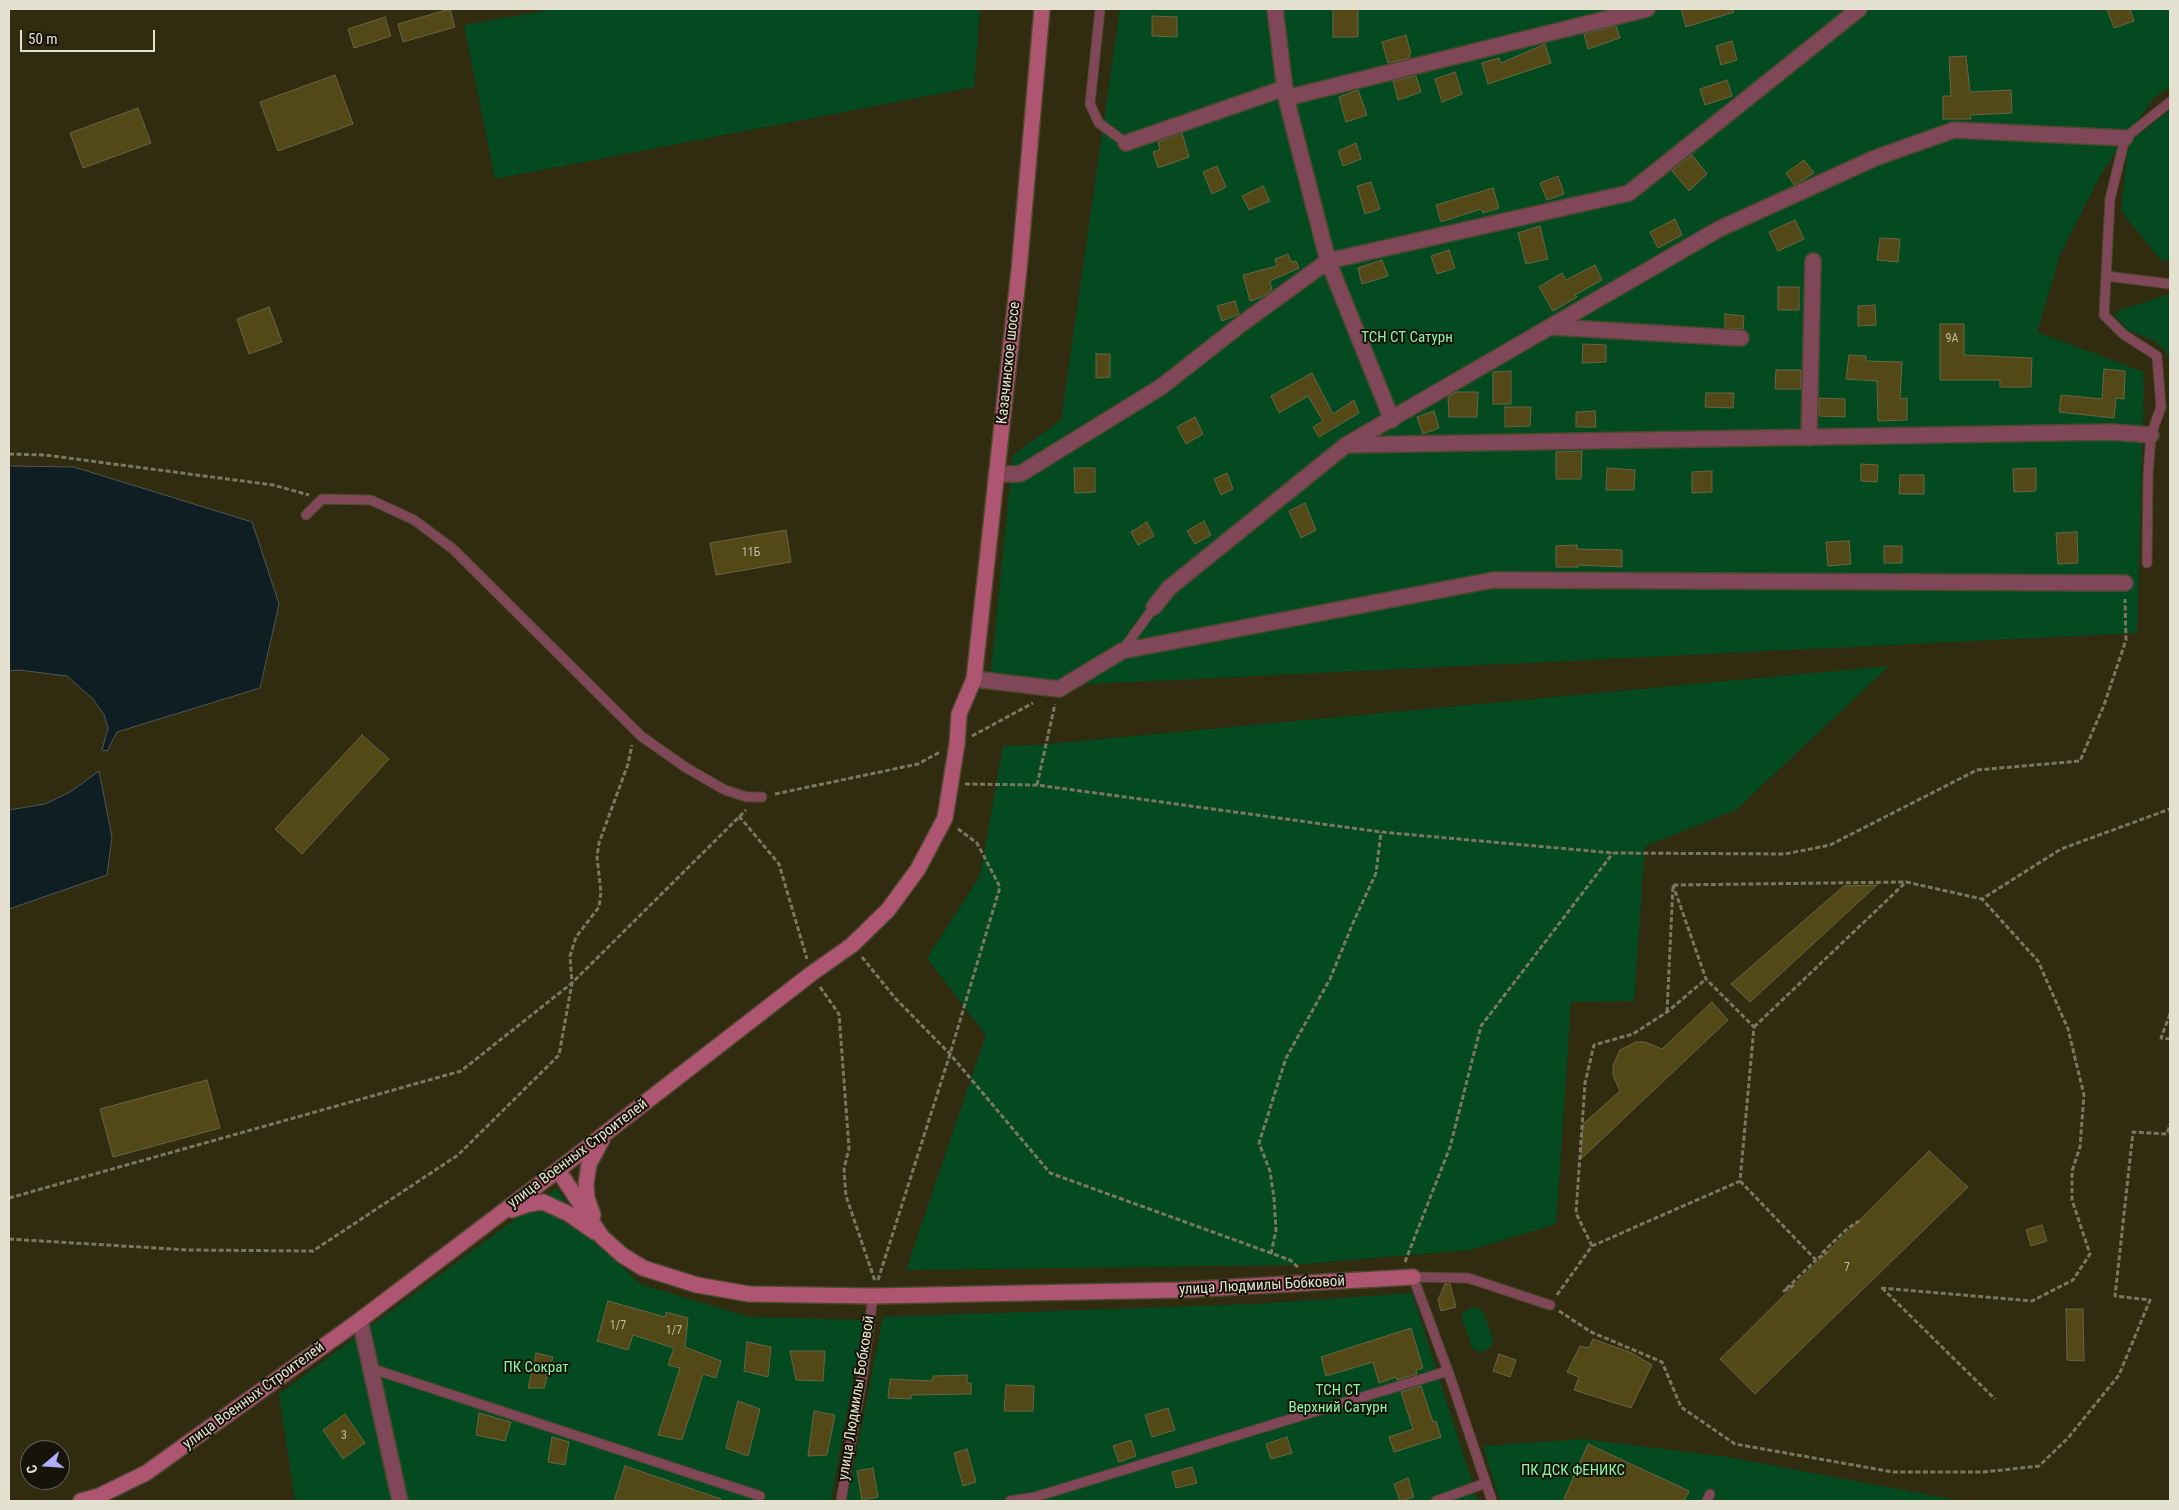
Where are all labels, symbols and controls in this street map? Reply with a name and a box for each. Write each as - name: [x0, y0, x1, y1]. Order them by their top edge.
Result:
- scale bar: [22, 20, 158, 52]
- text: 50 m: [28, 30, 58, 48]
- street label: Казачинское шоссе: [994, 301, 1024, 425]
- park label: ТСН СТ Сатурн: [1361, 329, 1453, 347]
- house number: 9А: [1946, 332, 1958, 346]
- house number: 11Б: [742, 546, 760, 560]
- street label: улица Военных Строителей: [504, 1095, 652, 1213]
- house number: 7: [1844, 1261, 1850, 1275]
- street label: улица Людмилы Бобковой: [1178, 1273, 1346, 1299]
- street label: улица Людмилы Бобковой: [835, 1314, 879, 1482]
- house number: 1/7: [610, 1319, 626, 1333]
- house number: 1/7: [666, 1324, 682, 1338]
- street label: улица Военных Строителей: [180, 1339, 328, 1453]
- park label: ПК Сократ: [503, 1359, 569, 1377]
- park label: ТСН СТ Верхний Сатурн: [1289, 1382, 1387, 1417]
- house number: 3: [341, 1429, 347, 1443]
- north arrow: [20, 1440, 70, 1490]
- park label: ПК ДСК ФЕНИКС: [1521, 1462, 1625, 1480]
- text: С: [23, 1463, 41, 1476]

